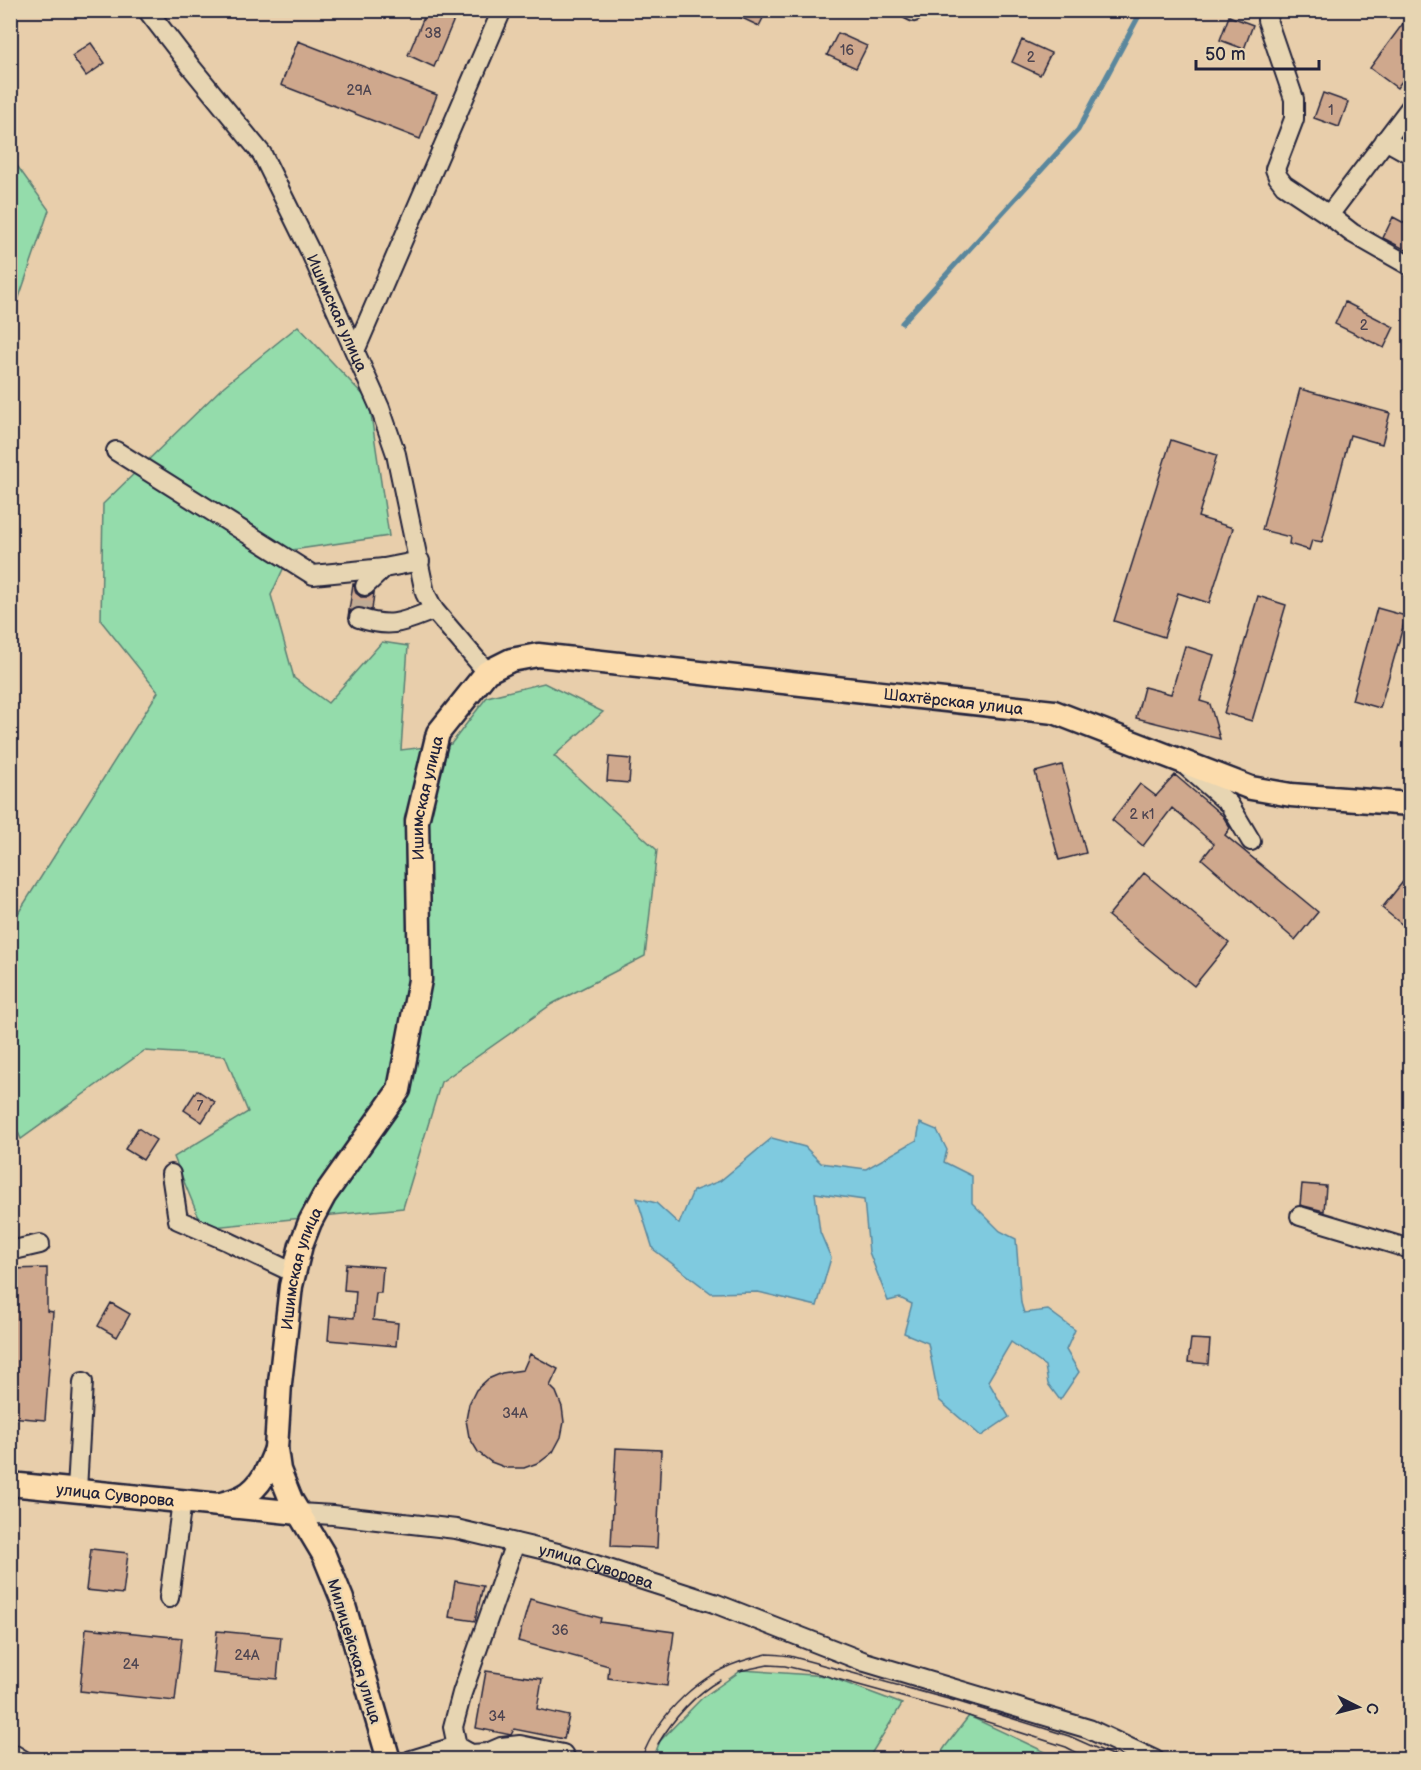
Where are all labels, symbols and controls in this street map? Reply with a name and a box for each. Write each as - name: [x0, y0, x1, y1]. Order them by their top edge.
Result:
- house number: 38: [425, 25, 441, 42]
- scale bar: [1196, 33, 1319, 71]
- house number: 16: [840, 42, 854, 59]
- text: 50 m: [1205, 44, 1246, 65]
- house number: 2: [1027, 49, 1036, 66]
- house number: 29А: [347, 82, 372, 99]
- house number: 1: [1328, 102, 1334, 119]
- street label: Ишимская улица: [302, 251, 371, 375]
- house number: 2: [1360, 317, 1369, 334]
- street label: Шахтёрская улица: [883, 685, 1025, 720]
- street label: Ишимская улица: [409, 734, 448, 861]
- house number: 2 к1: [1130, 806, 1154, 823]
- house number: 7: [197, 1098, 204, 1115]
- street label: Ишимская улица: [278, 1204, 327, 1331]
- house number: 34А: [502, 1405, 528, 1422]
- street label: улица Суворова: [55, 1481, 176, 1512]
- street label: улица Суворова: [537, 1541, 656, 1594]
- street label: Милицейская улица: [322, 1577, 385, 1727]
- house number: 36: [551, 1622, 569, 1639]
- house number: 24А: [234, 1647, 260, 1664]
- house number: 24: [123, 1656, 140, 1673]
- north arrow: [1328, 1677, 1388, 1737]
- text: С: [1361, 1702, 1381, 1715]
- house number: 34: [488, 1708, 506, 1725]

